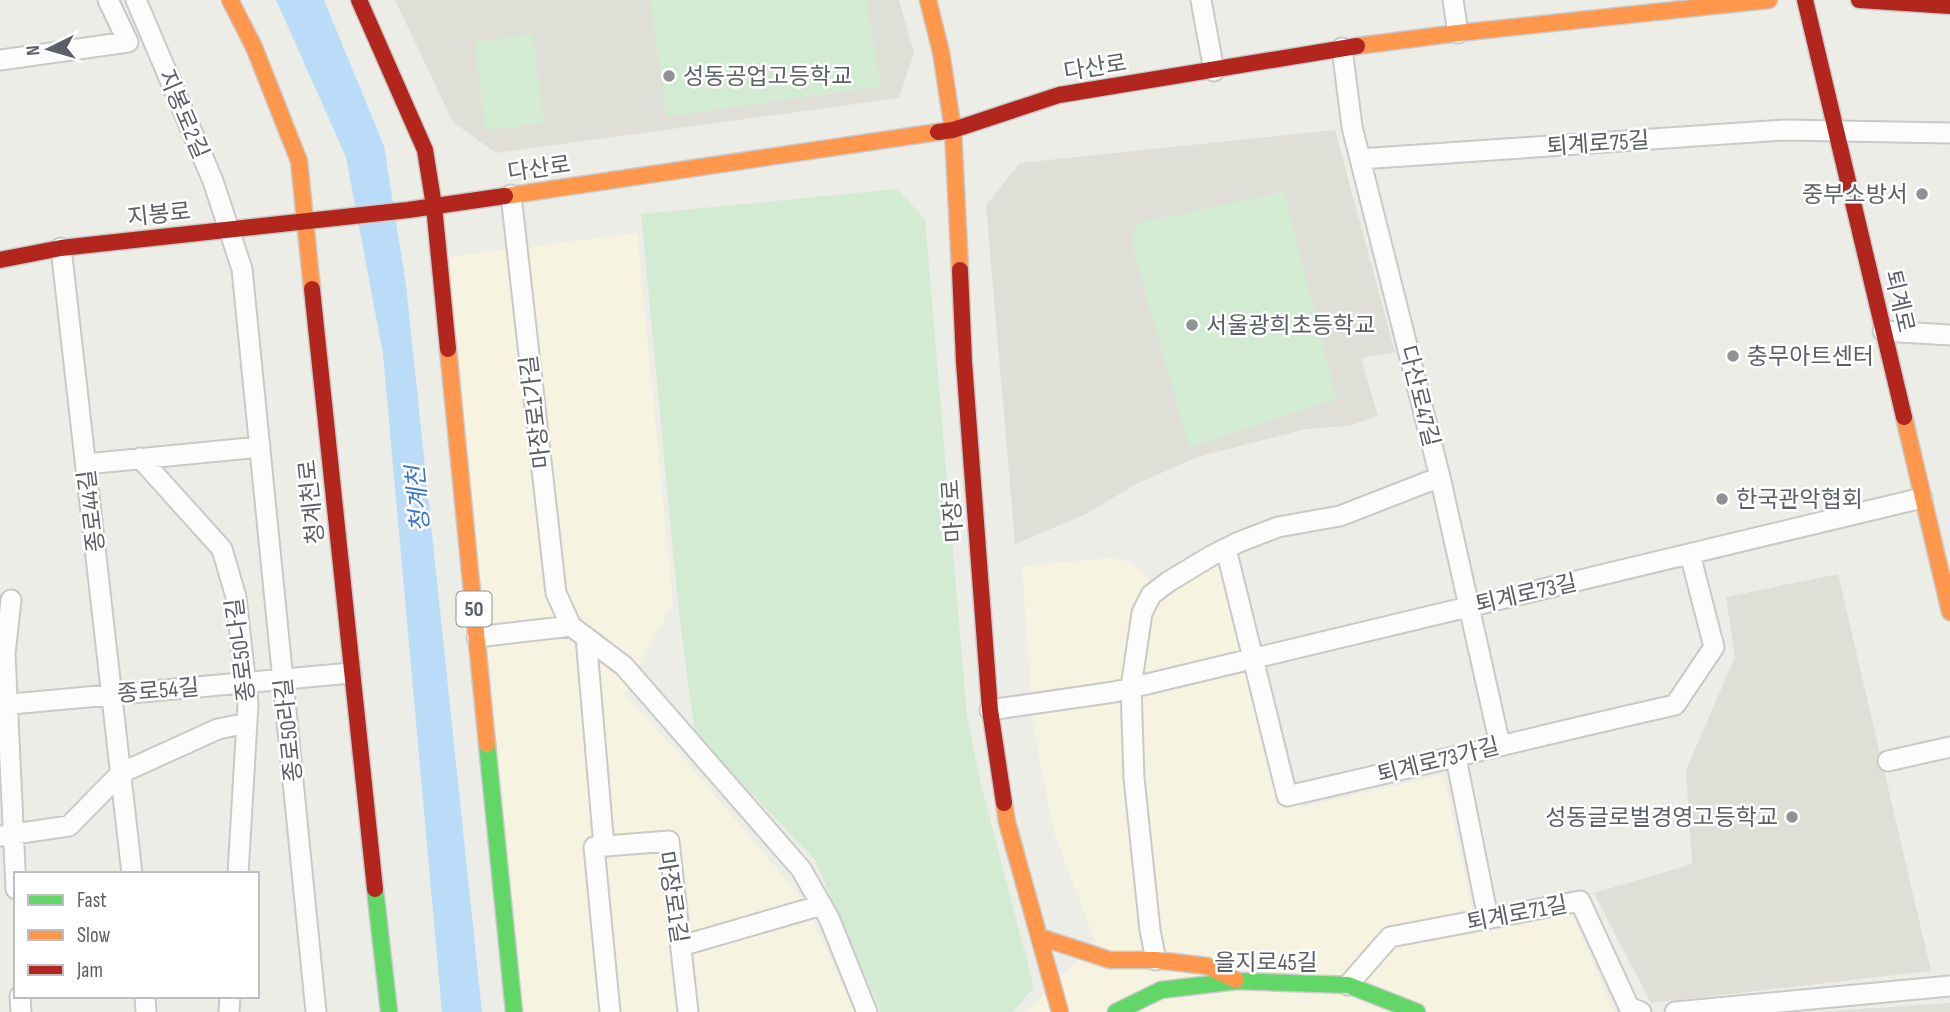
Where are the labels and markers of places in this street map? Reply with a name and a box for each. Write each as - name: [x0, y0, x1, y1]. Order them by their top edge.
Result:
- place label: 성동공업고등학교: [683, 63, 852, 91]
- marker: 성동공업고등학교: [661, 68, 677, 84]
- place label: 중부소방서: [1802, 181, 1908, 209]
- marker: 중부소방서: [1914, 186, 1930, 202]
- place label: 서울광희초등학교: [1206, 312, 1375, 340]
- marker: 서울광희초등학교: [1184, 317, 1200, 333]
- place label: 충무아트센터: [1747, 343, 1874, 371]
- marker: 충무아트센터: [1725, 348, 1741, 364]
- place label: 한국관악협회: [1736, 486, 1863, 514]
- marker: 한국관악협회: [1714, 491, 1730, 507]
- place label: 성동글로벌경영고등학교: [1545, 804, 1778, 832]
- marker: 성동글로벌경영고등학교: [1784, 809, 1800, 825]

